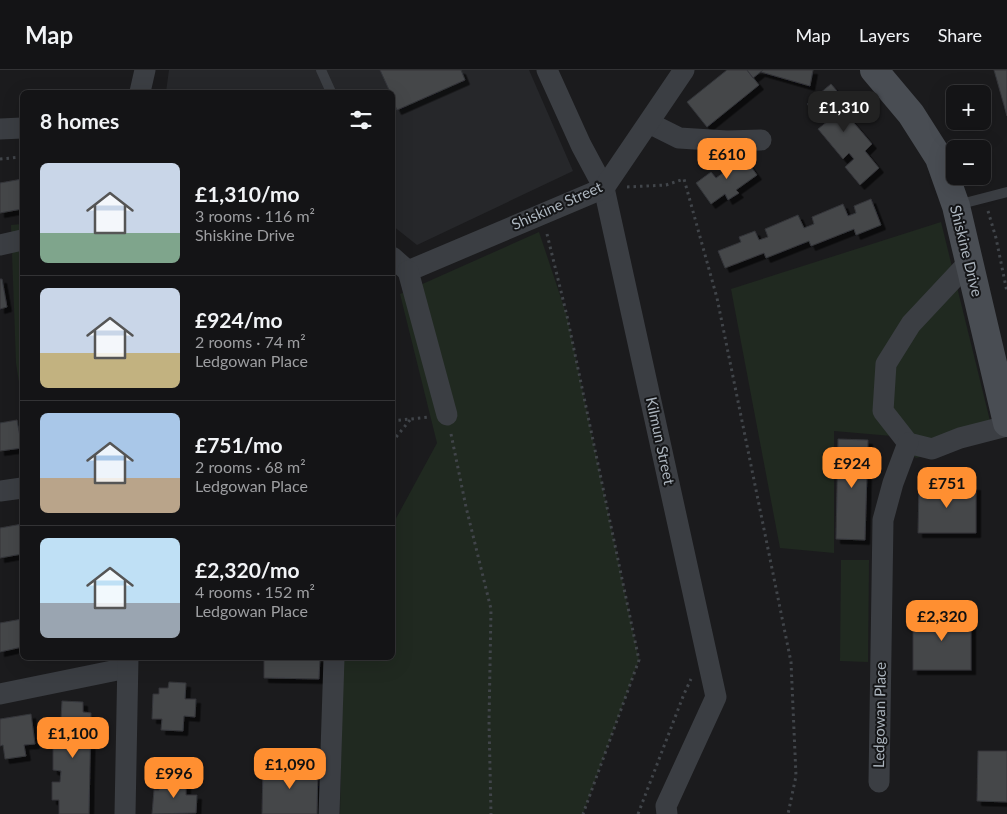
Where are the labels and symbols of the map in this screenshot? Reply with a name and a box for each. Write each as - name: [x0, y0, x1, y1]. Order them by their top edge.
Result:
- pin: £1,310: [803, 90, 885, 133]
- pin: £610: [697, 138, 757, 180]
- street label: Shiskine Street: [508, 177, 605, 233]
- street label: Shiskine Drive: [947, 203, 987, 298]
- street label: Kilmun Street: [643, 395, 679, 487]
- pin: £924: [822, 446, 882, 489]
- pin: £751: [917, 466, 977, 509]
- pin: £2,320: [901, 600, 983, 642]
- street label: Ledgowan Place: [869, 662, 889, 768]
- pin: £1,100: [32, 716, 114, 759]
- pin: £1,090: [249, 748, 331, 790]
- pin: £996: [144, 756, 204, 799]

